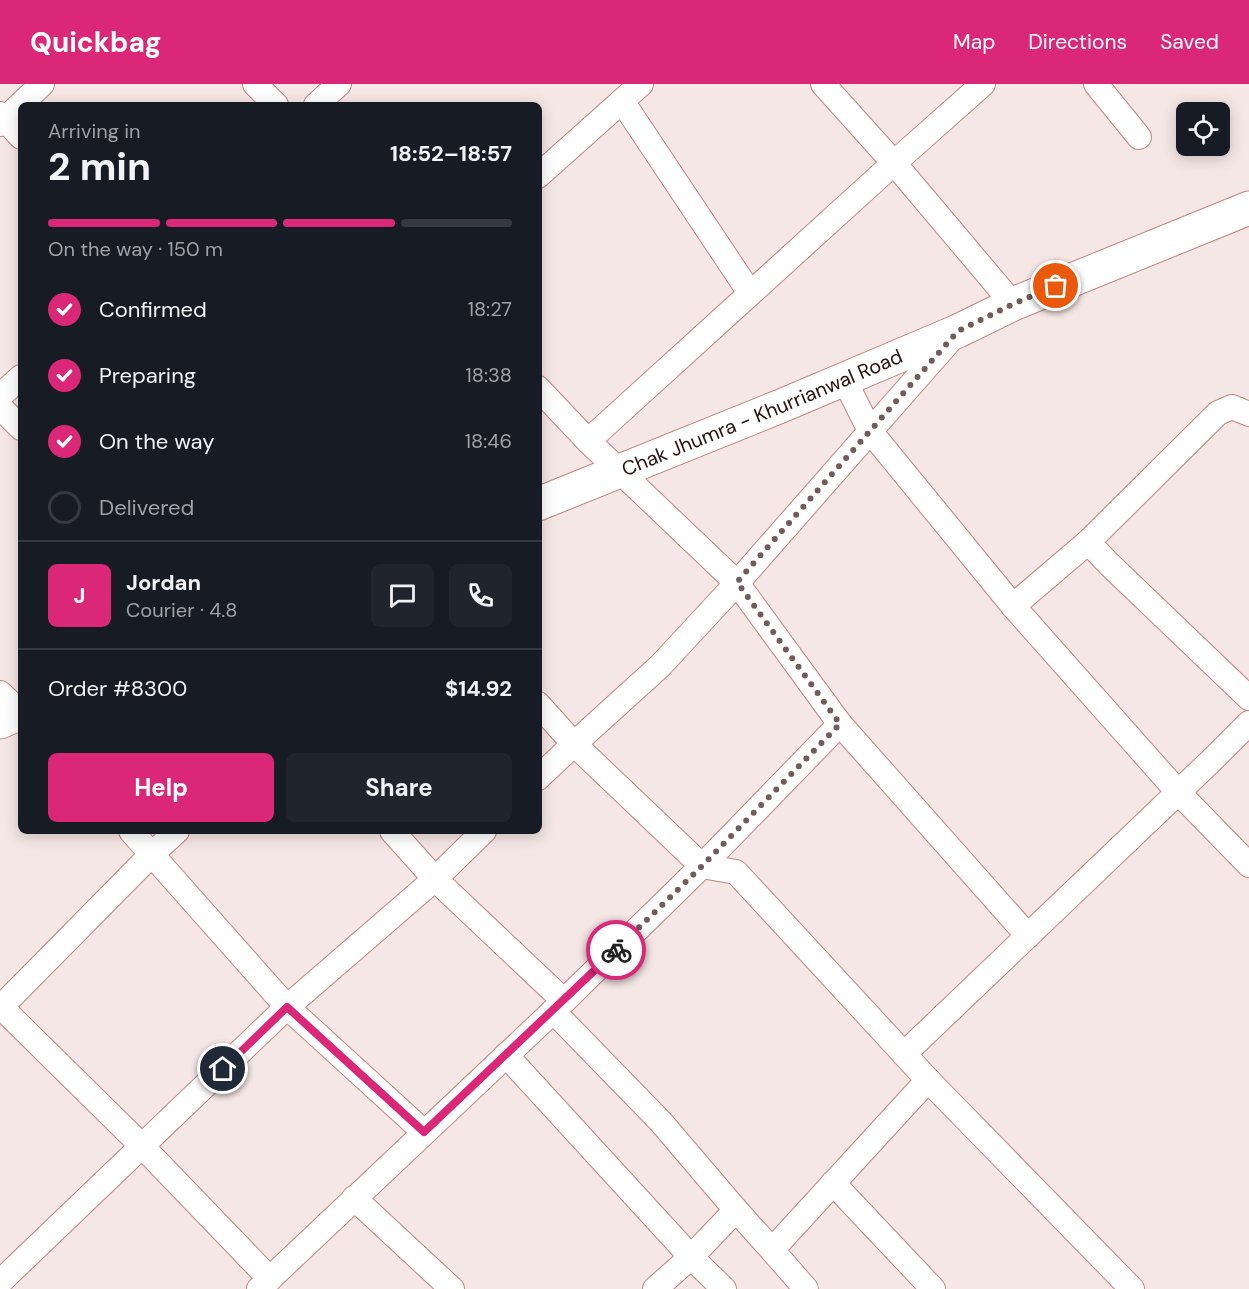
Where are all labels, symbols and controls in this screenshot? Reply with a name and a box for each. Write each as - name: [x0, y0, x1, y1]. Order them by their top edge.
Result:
- text: Quickbag: [30, 24, 162, 61]
- text: Map: [953, 28, 995, 56]
- text: Directions: [1028, 28, 1127, 56]
- text: Saved: [1160, 28, 1219, 56]
- map controls: [1176, 102, 1230, 156]
- button: locate: [1176, 102, 1230, 156]
- text: Arriving in: [48, 118, 140, 144]
- text: 18:52–18:57: [390, 139, 512, 168]
- text: 2 min: [48, 141, 151, 192]
- text: On the way · 150 m: [48, 236, 223, 262]
- pin: [1030, 260, 1081, 311]
- icon: bag: [1039, 269, 1072, 302]
- icon: check: [48, 293, 81, 326]
- text: Confirmed: [99, 295, 207, 324]
- text: 18:27: [468, 296, 512, 322]
- street label: Chak Jhumra - Khurrianwal Road: [618, 343, 906, 482]
- icon: check: [48, 359, 81, 392]
- text: Preparing: [99, 361, 196, 390]
- text: 18:38: [466, 362, 512, 388]
- icon: check: [48, 425, 81, 458]
- text: On the way: [99, 427, 214, 456]
- text: 18:46: [465, 428, 512, 454]
- text: Delivered: [99, 493, 194, 522]
- button: chat: [371, 564, 434, 627]
- button: phone: [449, 564, 512, 627]
- text: Jordan: [126, 568, 201, 597]
- text: J: [74, 581, 85, 610]
- text: Courier · 4.8: [126, 597, 237, 623]
- text: Order #8300: [48, 674, 187, 703]
- text: $14.92: [445, 674, 512, 703]
- button: Help: [48, 753, 274, 822]
- button: Share: [286, 753, 512, 822]
- courier: [586, 920, 646, 980]
- icon: bike: [600, 934, 633, 967]
- pin: [197, 1043, 248, 1094]
- icon: home: [206, 1052, 239, 1085]

